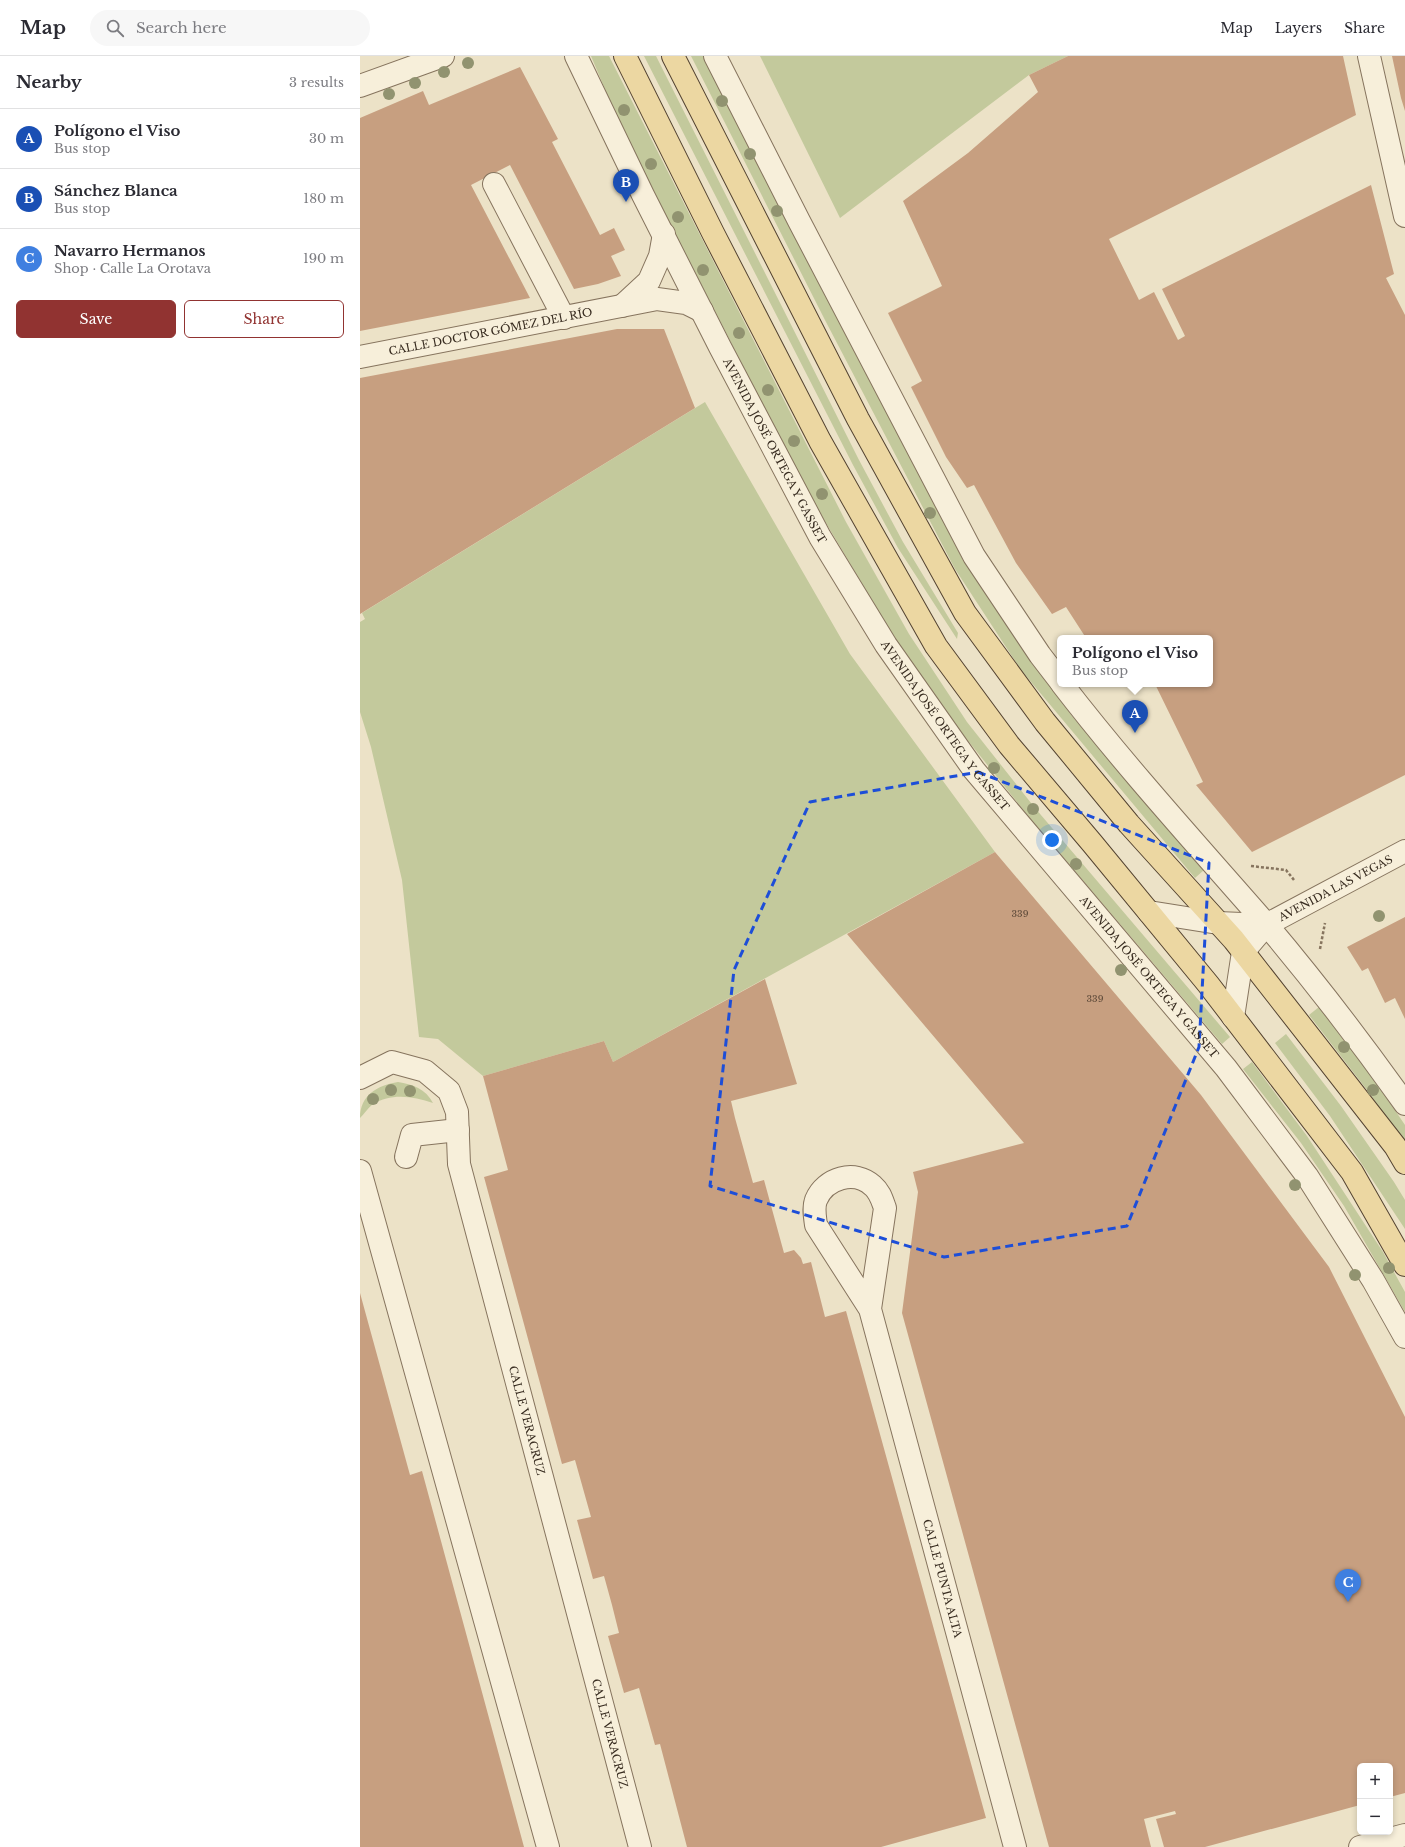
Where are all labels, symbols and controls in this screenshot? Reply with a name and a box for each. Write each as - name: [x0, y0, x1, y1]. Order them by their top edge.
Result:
- search box: [90, 10, 370, 46]
- text: Map: [20, 16, 66, 39]
- icon: search: [104, 17, 126, 39]
- text: Search here: [136, 18, 227, 37]
- text: Map: [1220, 19, 1253, 37]
- text: Layers: [1275, 19, 1322, 37]
- text: Share: [1344, 19, 1385, 37]
- text: Nearby: [16, 72, 82, 93]
- text: 3 results: [289, 74, 344, 91]
- text: Polígono el Viso: [54, 121, 180, 140]
- text: A: [24, 130, 34, 147]
- text: 30 m: [309, 130, 344, 147]
- text: Bus stop: [54, 140, 110, 157]
- pin: B: [613, 169, 639, 202]
- text: Sánchez Blanca: [54, 181, 178, 200]
- text: B: [24, 190, 34, 207]
- text: 180 m: [303, 190, 344, 207]
- text: Bus stop: [54, 200, 110, 217]
- text: Navarro Hermanos: [54, 241, 205, 260]
- text: C: [24, 250, 34, 267]
- text: 190 m: [303, 250, 344, 267]
- text: Shop · Calle La Orotava: [54, 260, 211, 277]
- button: Save: [16, 300, 176, 338]
- button: Share: [184, 300, 344, 338]
- street label: CALLE DOCTOR GÓMEZ DEL RÍO: [387, 305, 594, 358]
- street label: AVENIDA JOSÉ ORTEGA Y GASSET: [720, 355, 829, 546]
- popup: [1057, 635, 1213, 687]
- street label: AVENIDA JOSÉ ORTEGA Y GASSET: [877, 637, 1012, 814]
- text: Polígono el Viso: [1072, 643, 1198, 662]
- text: Bus stop: [1072, 662, 1128, 679]
- pin: A: [1122, 700, 1148, 733]
- your location: [1042, 830, 1062, 850]
- street label: AVENIDA LAS VEGAS: [1275, 852, 1395, 925]
- street label: AVENIDA JOSÉ ORTEGA Y GASSET: [1076, 892, 1222, 1061]
- house number: 339: [1012, 908, 1029, 919]
- house number: 339: [1087, 993, 1104, 1004]
- street label: CALLE VERACRUZ: [506, 1364, 548, 1477]
- street label: CALLE PUNTA ALTA: [920, 1518, 965, 1640]
- pin: C: [1335, 1569, 1361, 1602]
- street label: CALLE VERACRUZ: [589, 1677, 631, 1790]
- map controls: [1357, 1763, 1393, 1835]
- button: +: [1357, 1763, 1393, 1799]
- button: −: [1357, 1799, 1393, 1835]

